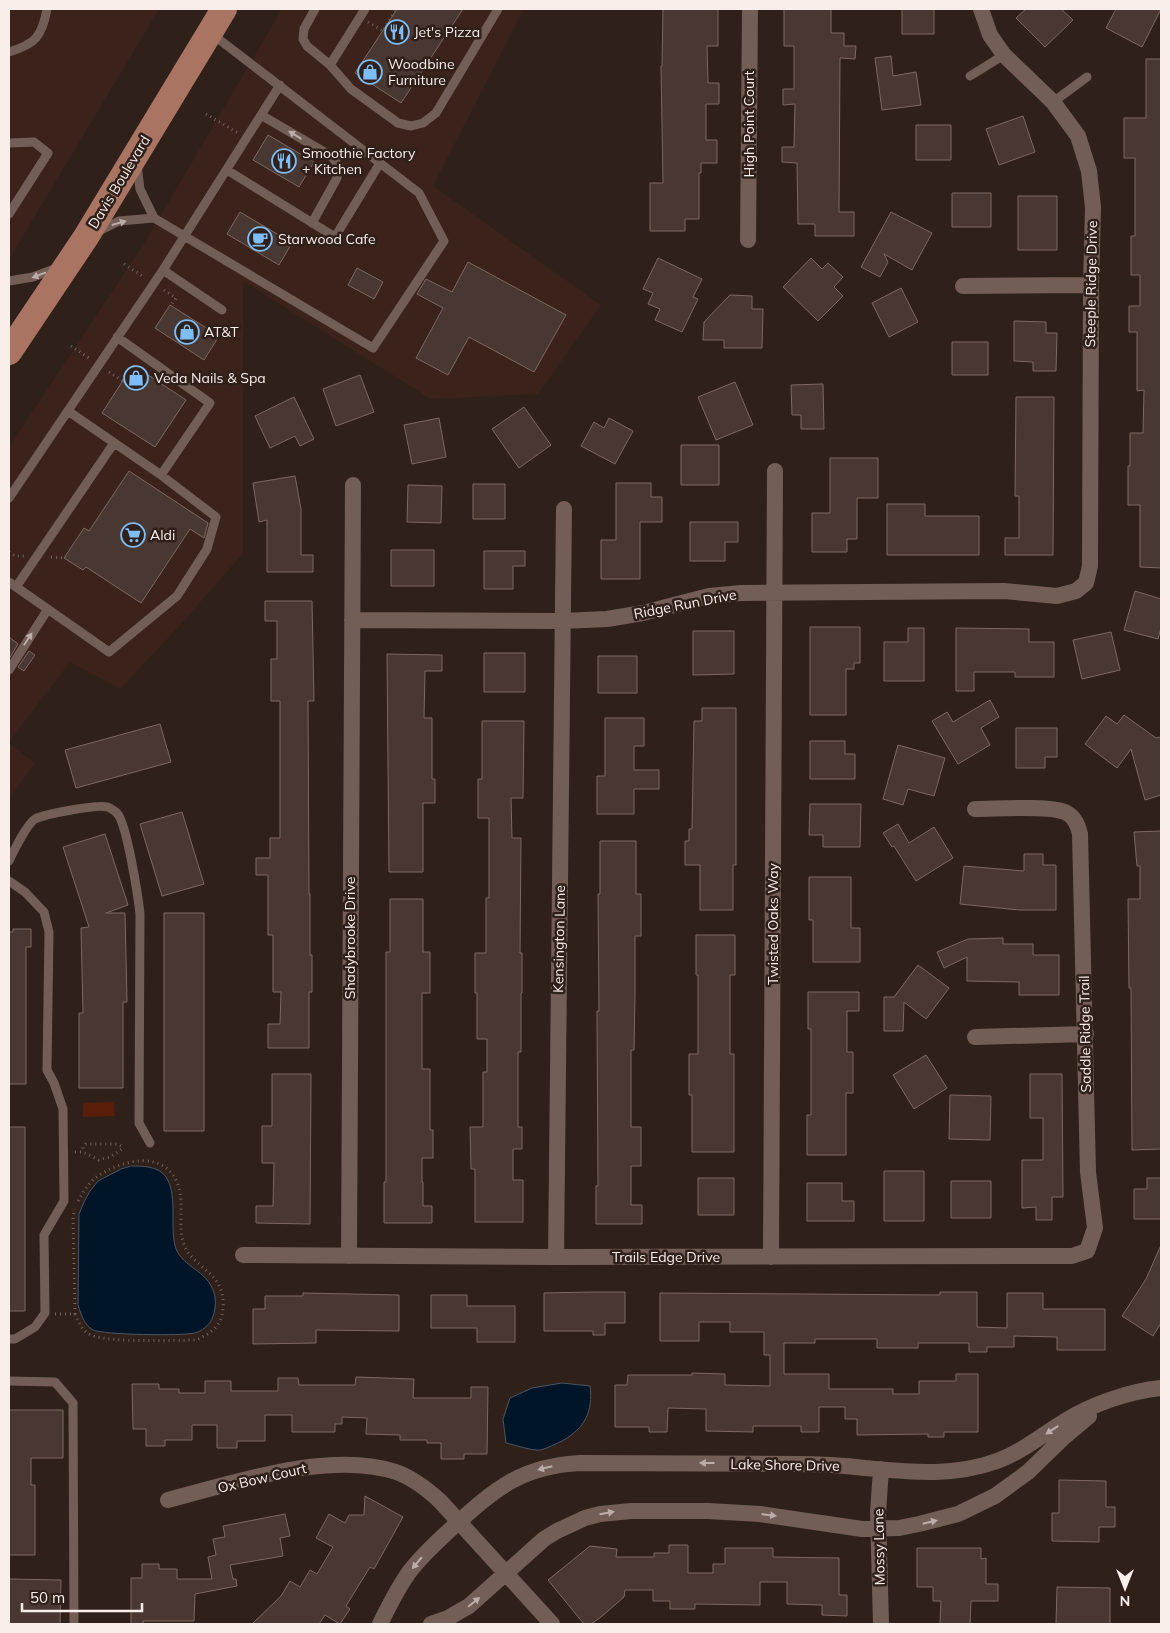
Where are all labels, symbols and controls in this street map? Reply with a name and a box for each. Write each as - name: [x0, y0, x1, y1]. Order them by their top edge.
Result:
- restaurant icon: Jet's Pizza: [384, 19, 410, 45]
- place label: Jet's Pizza: [414, 23, 480, 41]
- place label: Woodbine Furniture: [388, 55, 455, 89]
- shop icon: Woodbine Furniture: [357, 59, 383, 85]
- street label: High Point Court: [740, 71, 758, 177]
- one-way arrow: [288, 130, 301, 139]
- street label: Davis Boulevard: [84, 132, 154, 232]
- place label: Smoothie Factory + Kitchen: [302, 144, 416, 178]
- restaurant icon: Smoothie Factory + Kitchen: [271, 148, 297, 174]
- one-way arrow: [111, 219, 126, 227]
- street label: Steeple Ridge Drive: [1081, 220, 1101, 348]
- cafe icon: Starwood Cafe: [247, 226, 273, 252]
- place label: Starwood Cafe: [278, 230, 376, 248]
- one-way arrow: [32, 271, 46, 279]
- shop icon: AT&T: [174, 319, 200, 345]
- place label: AT&T: [204, 323, 239, 341]
- shop icon: Veda Nails & Spa: [123, 365, 149, 391]
- place label: Veda Nails & Spa: [154, 369, 266, 387]
- supermarket icon: Aldi: [120, 522, 146, 548]
- place label: Aldi: [150, 526, 175, 544]
- street label: Ridge Run Drive: [632, 585, 738, 623]
- one-way arrow: [24, 633, 33, 646]
- street label: Twisted Oaks Way: [764, 863, 782, 985]
- street label: Shadybrooke Drive: [341, 877, 359, 999]
- street label: Kensington Lane: [549, 885, 569, 993]
- street label: Saddle Ridge Trail: [1075, 975, 1095, 1093]
- street label: Trails Edge Drive: [612, 1248, 720, 1266]
- one-way arrow: [1045, 1425, 1059, 1434]
- street label: Lake Shore Drive: [730, 1455, 840, 1475]
- street label: Ox Bow Court: [216, 1459, 308, 1497]
- one-way arrow: [699, 1459, 715, 1467]
- one-way arrow: [538, 1464, 553, 1472]
- one-way arrow: [599, 1508, 615, 1516]
- street label: Mossy Lane: [869, 1508, 889, 1586]
- one-way arrow: [761, 1511, 777, 1519]
- one-way arrow: [922, 1518, 937, 1526]
- one-way arrow: [411, 1556, 422, 1569]
- north arrow: [1100, 1563, 1150, 1613]
- scale bar: [22, 1580, 142, 1612]
- text: 50 m: [30, 1588, 65, 1607]
- text: N: [1120, 1592, 1130, 1610]
- one-way arrow: [467, 1596, 480, 1607]

